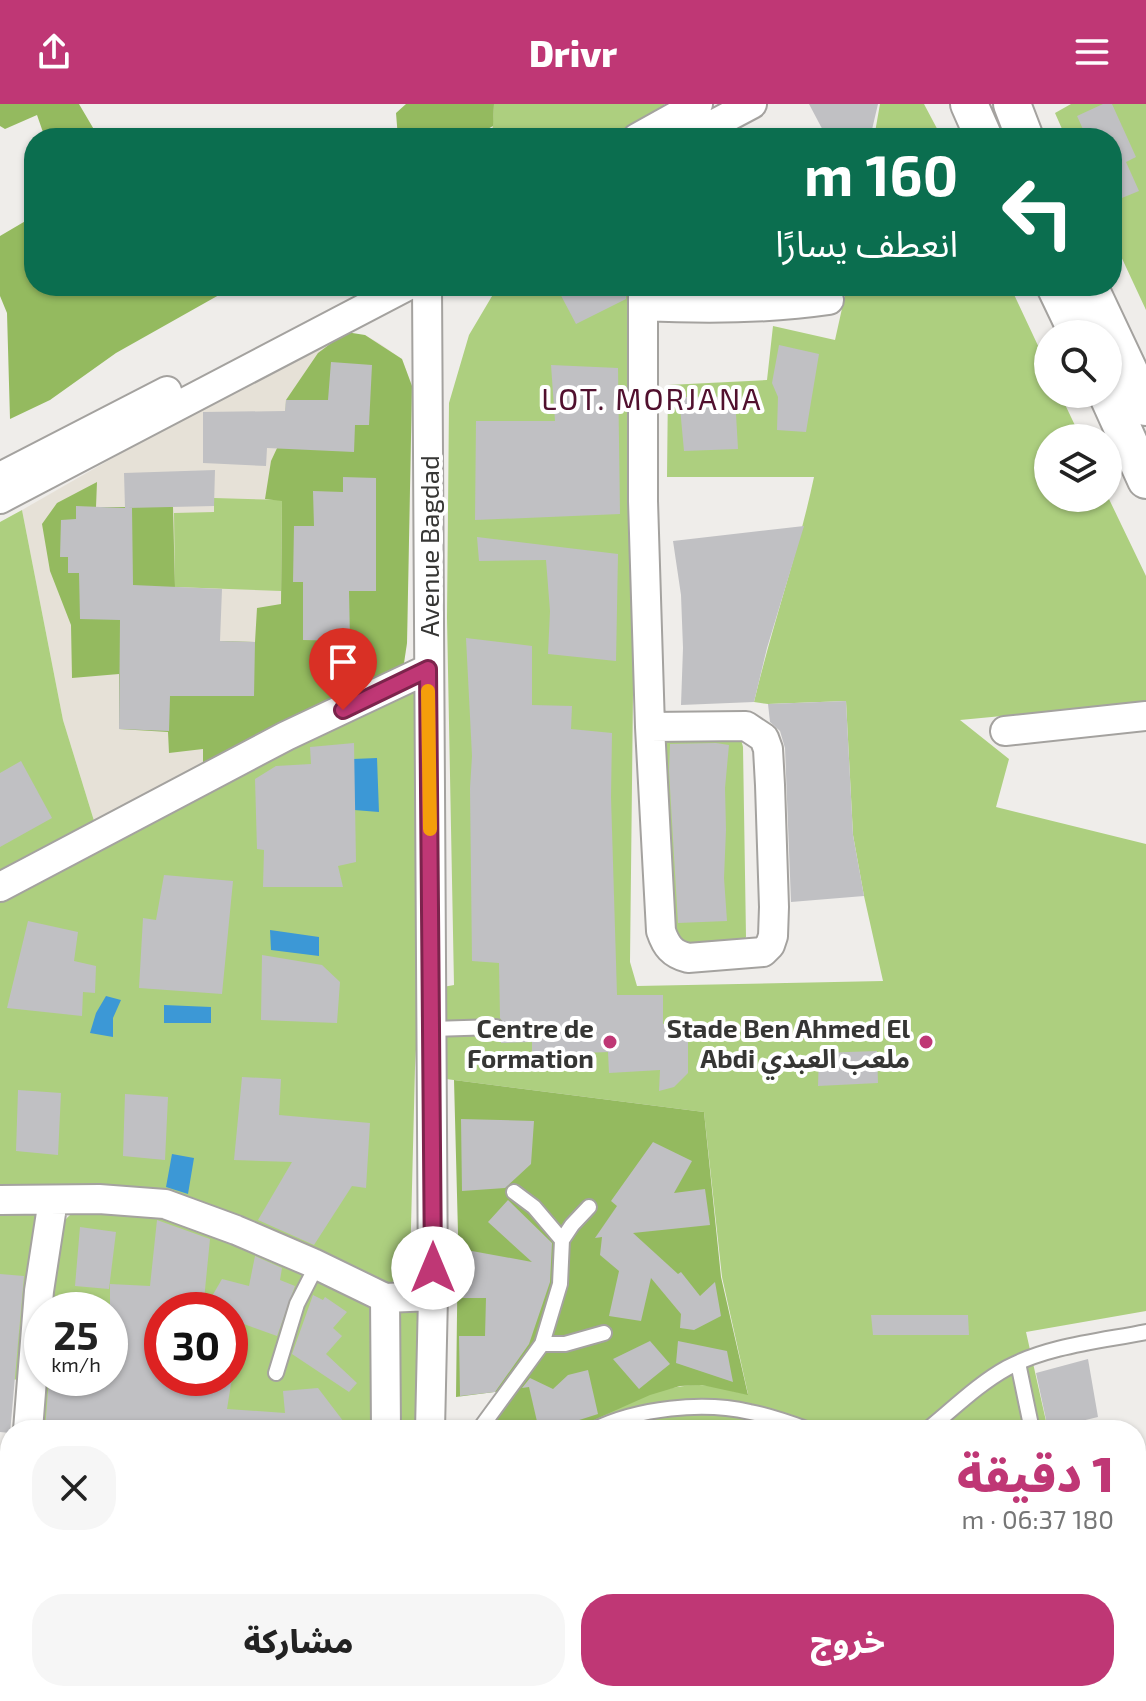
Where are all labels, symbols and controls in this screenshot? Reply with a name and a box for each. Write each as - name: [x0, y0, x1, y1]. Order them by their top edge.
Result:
- icon: share: [32, 30, 76, 74]
- icon: menu: [1070, 30, 1114, 74]
- text: Drivr: [529, 31, 617, 74]
- text: 160 m: [804, 140, 958, 207]
- icon: left: [986, 160, 1090, 264]
- text: انعطف يسارًا: [775, 221, 958, 264]
- map controls: [1034, 320, 1122, 512]
- button: search: [1034, 320, 1122, 408]
- district label: LOT. MORJANA: [541, 380, 763, 416]
- button: layers: [1034, 424, 1122, 512]
- street label: Avenue Bagdad: [413, 455, 444, 637]
- pin: [309, 628, 377, 710]
- icon: arrive: [321, 640, 365, 684]
- place label: Centre de Formation: [467, 1012, 594, 1073]
- place label: Stade Ben Ahmed El Abdi ملعب العبدي: [667, 1012, 910, 1080]
- marker: Centre de Formation: [601, 1033, 619, 1051]
- marker: Stade Ben Ahmed El Abdi ملعب العبدي: [917, 1033, 935, 1051]
- position arrow: [391, 1226, 475, 1310]
- speed limit sign: 30: [144, 1292, 248, 1396]
- text: 25: [53, 1310, 99, 1358]
- text: km/h: [51, 1352, 101, 1376]
- text: 1 دقيقة: [957, 1444, 1114, 1502]
- button: close: [32, 1446, 116, 1530]
- text: 180 m · 06:37: [961, 1503, 1114, 1534]
- button: مشاركة: [32, 1594, 565, 1686]
- button: خروج: [581, 1594, 1114, 1686]

